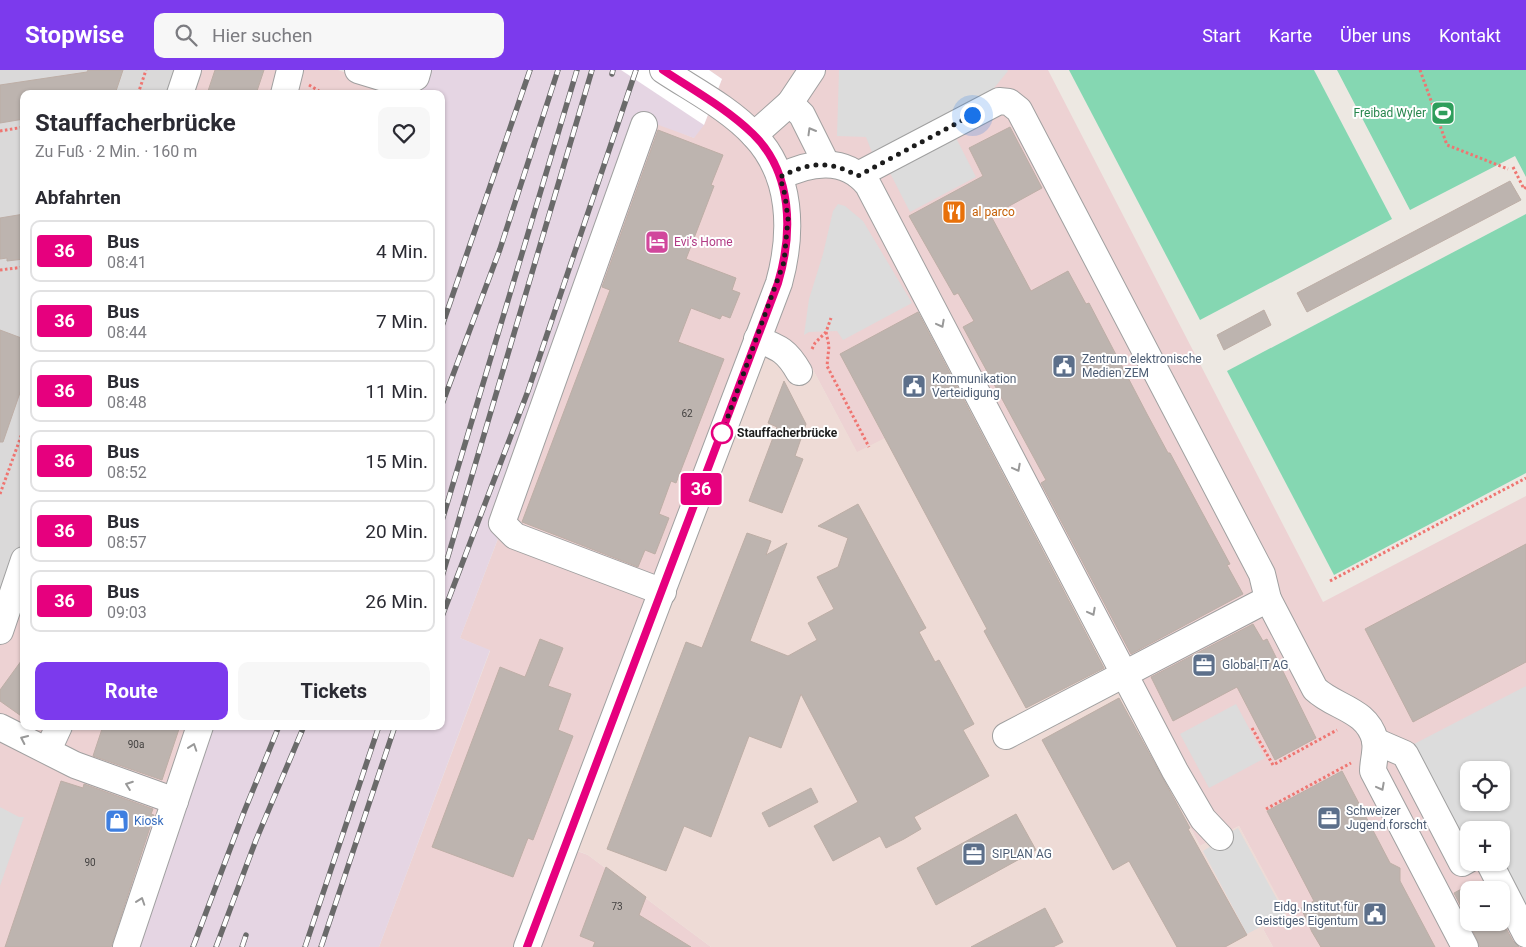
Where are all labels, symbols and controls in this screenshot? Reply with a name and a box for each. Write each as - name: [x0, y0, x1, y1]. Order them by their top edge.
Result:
- search box: [154, 13, 504, 58]
- text: Stopwise: [25, 21, 124, 49]
- icon: search: [172, 21, 200, 49]
- text: Hier suchen: [212, 24, 313, 47]
- text: Start: [1202, 25, 1241, 46]
- text: Karte: [1269, 25, 1312, 46]
- text: Über uns: [1340, 25, 1411, 46]
- text: Kontakt: [1439, 25, 1501, 46]
- sports icon: Freibad Wyler: [1430, 100, 1456, 126]
- your location: [960, 103, 985, 128]
- place label: Freibad Wyler: [1354, 106, 1426, 120]
- button: heart: [378, 107, 430, 159]
- text: Stauffacherbrücke: [35, 109, 236, 137]
- one-way arrow: [807, 127, 817, 136]
- text: Zu Fuß · 2 Min. · 160 m: [35, 142, 197, 161]
- text: Abfahrten: [35, 186, 121, 209]
- restaurant icon: al parco: [941, 199, 967, 225]
- place label: al parco: [972, 205, 1015, 219]
- hotel icon: Evi’s Home: [644, 229, 670, 255]
- text: Bus: [107, 230, 140, 253]
- place label: Evi’s Home: [674, 235, 733, 249]
- text: 36: [54, 240, 75, 261]
- text: 4 Min.: [376, 240, 428, 263]
- text: 08:41: [107, 253, 147, 272]
- text: Bus: [107, 300, 140, 323]
- text: 36: [54, 310, 75, 331]
- text: 7 Min.: [376, 310, 428, 333]
- one-way arrow: [935, 319, 945, 328]
- text: 08:44: [107, 323, 147, 342]
- place label: Zentrum elektronische Medien ZEM: [1082, 352, 1202, 380]
- public building icon: Zentrum elektronische Medien ZEM: [1051, 353, 1077, 379]
- text: Bus: [107, 370, 140, 393]
- place label: Kommunikation Verteidigung: [932, 372, 1016, 400]
- public building icon: Kommunikation Verteidigung: [901, 373, 927, 399]
- text: 36: [54, 380, 75, 401]
- text: 11 Min.: [365, 380, 428, 403]
- text: 08:48: [107, 393, 147, 412]
- house number: 62: [681, 408, 693, 419]
- marker: Stauffacherbrücke: [711, 422, 733, 444]
- place label: Stauffacherbrücke: [737, 426, 838, 440]
- text: Bus: [107, 440, 140, 463]
- text: 36: [54, 450, 75, 471]
- text: 15 Min.: [365, 450, 428, 473]
- text: 08:52: [107, 463, 147, 482]
- one-way arrow: [1011, 463, 1021, 472]
- line badge: 36: [678, 473, 724, 505]
- text: 36: [691, 478, 711, 499]
- text: Bus: [107, 510, 140, 533]
- text: 36: [54, 520, 75, 541]
- text: 20 Min.: [365, 520, 428, 543]
- text: 08:57: [107, 533, 147, 552]
- text: Bus: [107, 580, 140, 603]
- text: 36: [54, 590, 75, 611]
- text: 26 Min.: [365, 590, 428, 613]
- text: 09:03: [107, 603, 147, 622]
- one-way arrow: [1086, 607, 1096, 616]
- office icon: Global-IT AG: [1191, 652, 1217, 678]
- place label: Global-IT AG: [1222, 658, 1288, 672]
- button: Route: [35, 662, 228, 720]
- button: Tickets: [238, 662, 430, 720]
- one-way arrow: [20, 735, 29, 745]
- house number: 90a: [128, 739, 144, 750]
- one-way arrow: [187, 743, 197, 751]
- map controls: [1460, 761, 1510, 931]
- button: locate: [1460, 761, 1510, 811]
- one-way arrow: [125, 781, 134, 791]
- one-way arrow: [1375, 782, 1385, 791]
- place label: Schweizer Jugend forscht: [1346, 804, 1427, 832]
- office icon: Schweizer Jugend forscht: [1316, 805, 1342, 831]
- shop icon: Kiosk: [104, 808, 130, 834]
- place label: Kiosk: [134, 814, 164, 828]
- button: +: [1460, 821, 1510, 871]
- office icon: SIPLAN AG: [961, 841, 987, 867]
- place label: SIPLAN AG: [992, 847, 1052, 861]
- house number: 90: [84, 857, 96, 868]
- button: −: [1460, 881, 1510, 931]
- one-way arrow: [136, 897, 146, 906]
- place label: Eidg. Institut für Geistiges Eigentum: [1255, 900, 1358, 928]
- house number: 73: [611, 901, 623, 912]
- public building icon: Eidg. Institut für Geistiges Eigentum: [1362, 901, 1388, 927]

